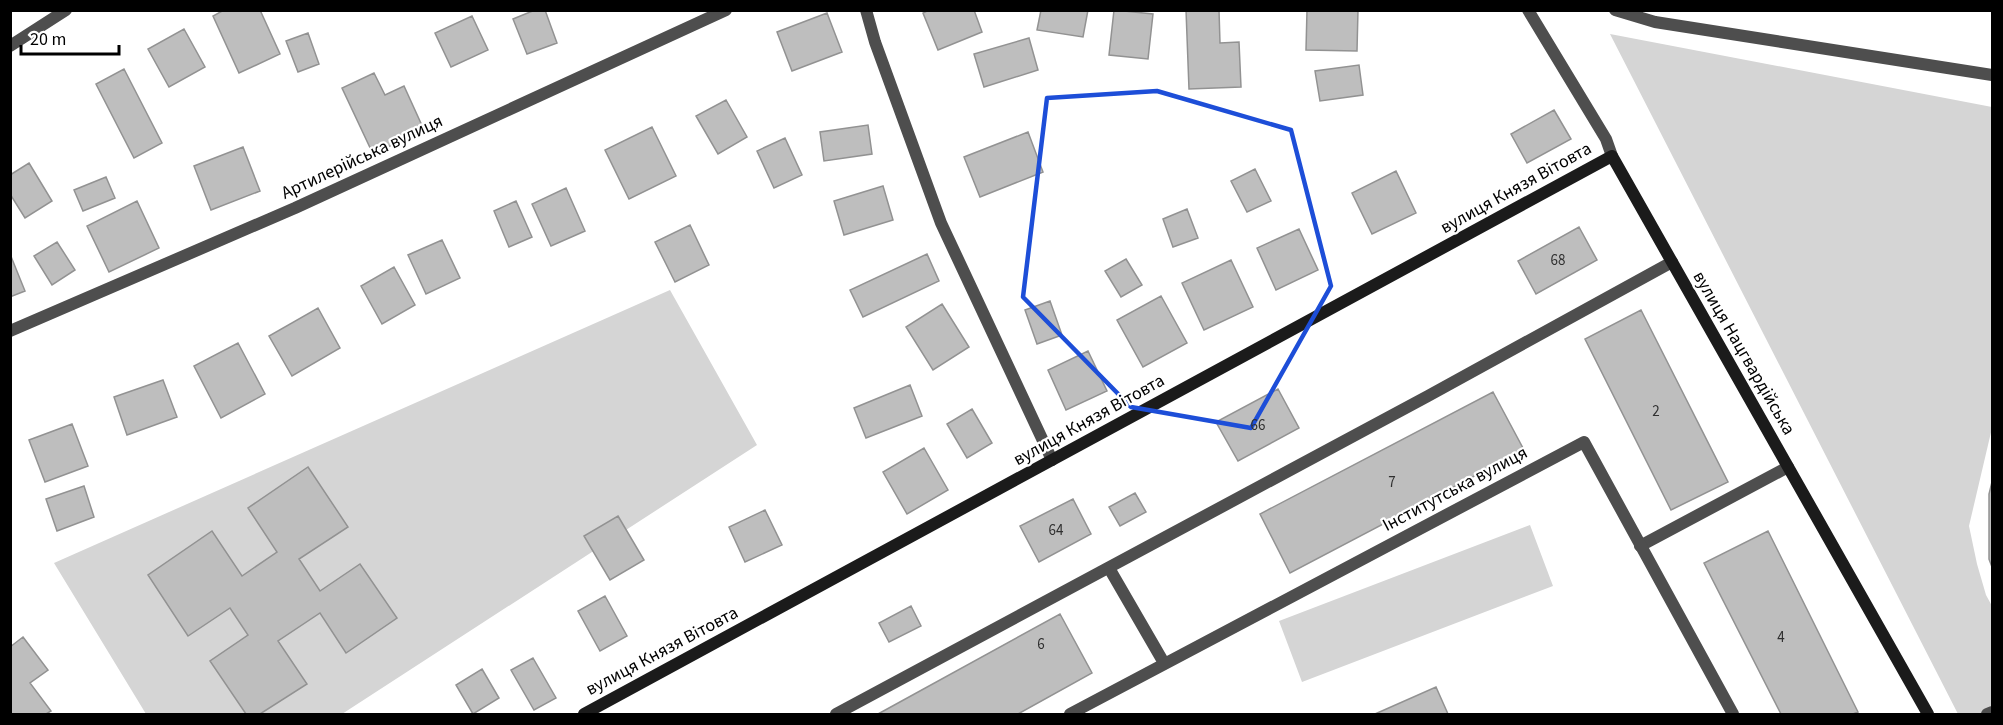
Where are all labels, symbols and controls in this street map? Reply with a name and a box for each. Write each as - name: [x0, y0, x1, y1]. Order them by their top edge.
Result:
- scale bar: [21, 18, 118, 56]
- text: 20 m: [30, 27, 66, 52]
- street label: Артилерійська вулиця: [277, 109, 447, 205]
- street label: вулиця Князя Вітовта: [1436, 136, 1596, 240]
- house number: 68: [1551, 250, 1565, 271]
- street label: вулиця Нацгвардійська: [1687, 266, 1801, 440]
- street label: вулиця Князя Вітовта: [1009, 368, 1169, 472]
- house number: 2: [1652, 401, 1660, 422]
- house number: 66: [1251, 415, 1265, 436]
- street label: Інститутська вулиця: [1378, 440, 1532, 538]
- house number: 7: [1388, 472, 1396, 493]
- house number: 64: [1049, 520, 1064, 541]
- street label: вулиця Князя Вітовта: [581, 600, 743, 702]
- house number: 4: [1777, 627, 1785, 648]
- house number: 6: [1037, 634, 1045, 655]

